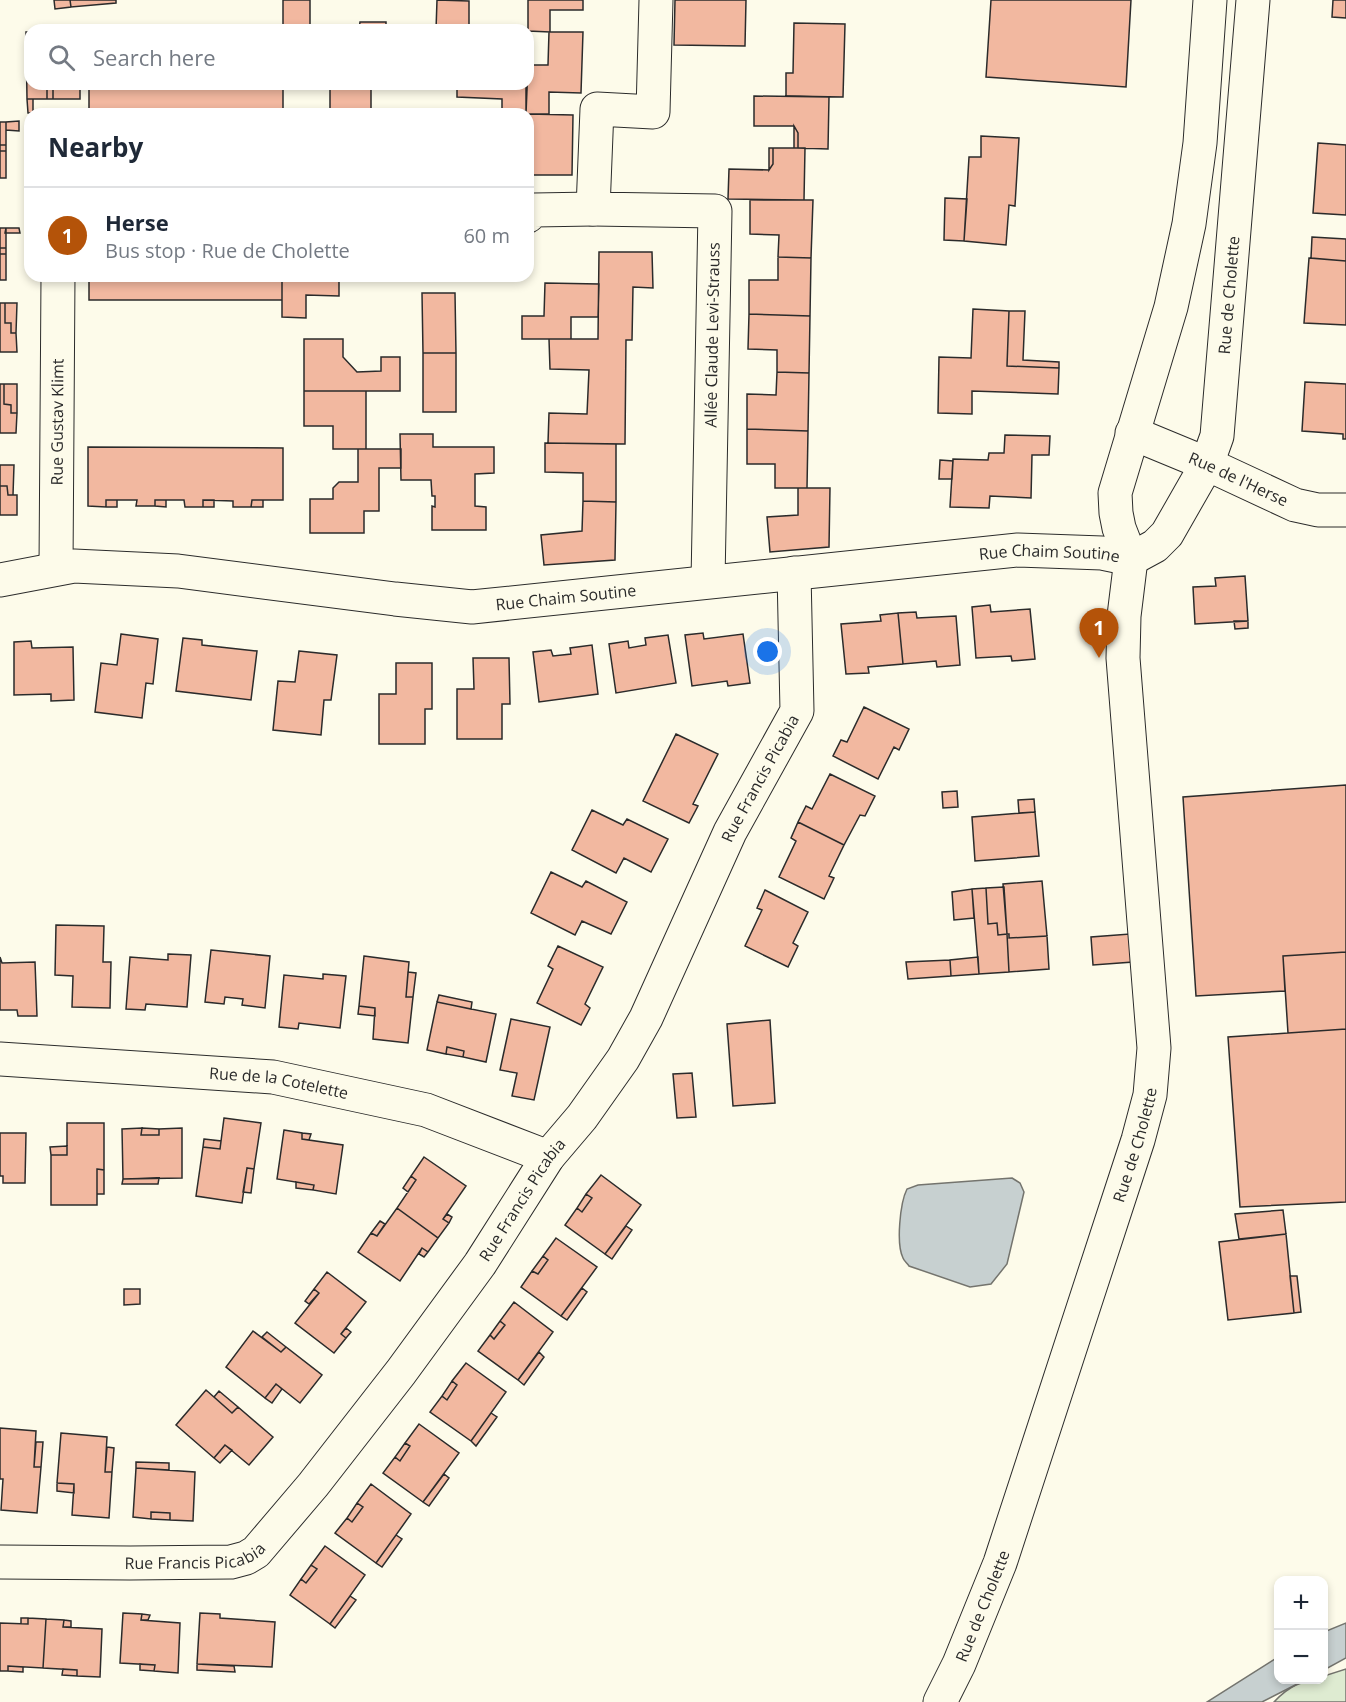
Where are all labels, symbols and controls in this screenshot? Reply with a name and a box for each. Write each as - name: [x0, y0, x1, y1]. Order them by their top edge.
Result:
- search box: [24, 24, 534, 90]
- icon: search: [45, 41, 78, 74]
- text: Search here: [93, 42, 216, 72]
- text: Nearby: [48, 129, 143, 165]
- text: Herse: [105, 207, 169, 237]
- text: 1: [62, 222, 73, 249]
- text: 60 m: [463, 222, 510, 249]
- street label: Rue de Cholette: [1213, 235, 1244, 355]
- text: Bus stop · Rue de Cholette: [105, 237, 350, 264]
- street label: Allée Claude Levi-Strauss: [699, 242, 725, 428]
- street label: Rue Gustav Klimt: [46, 358, 68, 486]
- street label: Rue de l'Herse: [1185, 447, 1292, 511]
- street label: Rue Chaim Soutine: [978, 539, 1122, 567]
- street label: Rue Chaim Soutine: [494, 579, 637, 615]
- pin: 1: [1080, 608, 1118, 658]
- your location: [753, 637, 782, 666]
- street label: Rue Francis Picabia: [716, 710, 804, 846]
- street label: Rue de la Cotelette: [208, 1062, 350, 1104]
- street label: Rue de Cholette: [1107, 1087, 1162, 1205]
- street label: Rue Francis Picabia: [474, 1134, 570, 1265]
- street label: Rue Francis Picabia: [125, 1538, 270, 1574]
- street label: Rue de Cholette: [950, 1547, 1014, 1665]
- map controls: [1274, 1576, 1328, 1684]
- button: +: [1274, 1576, 1328, 1630]
- button: −: [1274, 1630, 1328, 1684]

